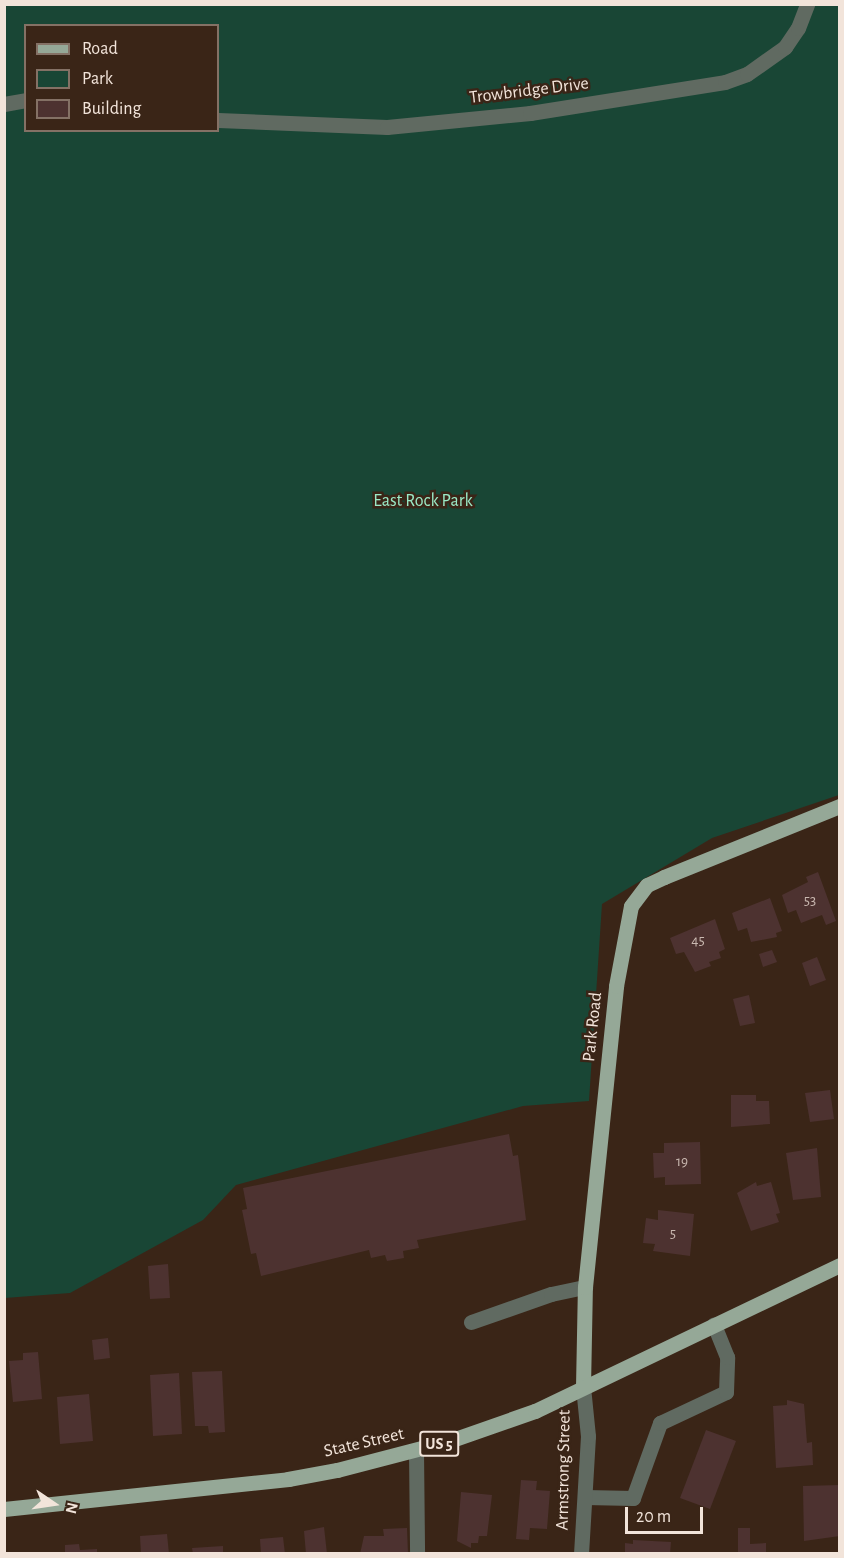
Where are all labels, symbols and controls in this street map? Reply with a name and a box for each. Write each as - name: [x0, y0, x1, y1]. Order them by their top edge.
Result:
- legend: [24, 24, 219, 132]
- text: Road: [82, 40, 118, 58]
- text: Park: [82, 70, 113, 88]
- street label: Trowbridge Drive: [468, 73, 590, 109]
- text: Building: [82, 100, 141, 118]
- park label: East Rock Park: [373, 490, 473, 512]
- house number: 53: [804, 892, 816, 910]
- house number: 45: [691, 932, 705, 950]
- street label: Park Road: [579, 991, 607, 1063]
- house number: 19: [676, 1153, 688, 1171]
- house number: 5: [670, 1225, 676, 1243]
- street label: Armstrong Street: [552, 1409, 576, 1531]
- street label: State Street: [322, 1423, 406, 1463]
- road number: US 5: [418, 1431, 460, 1457]
- north arrow: [24, 1474, 84, 1534]
- scale bar: [628, 1495, 706, 1533]
- text: N: [62, 1501, 81, 1515]
- text: 20 m: [636, 1508, 671, 1526]

